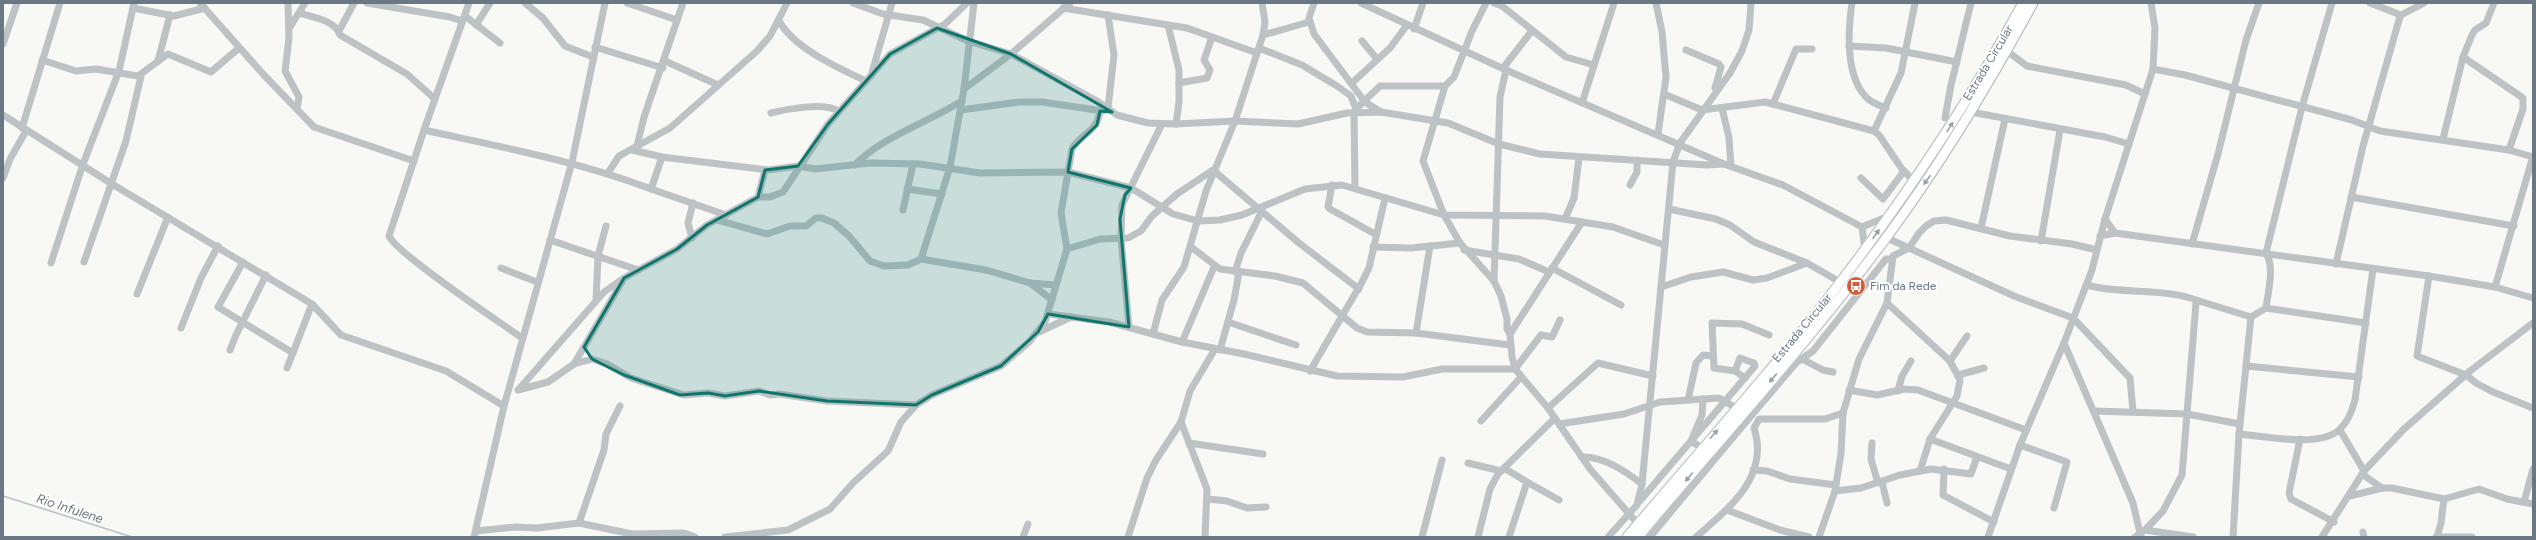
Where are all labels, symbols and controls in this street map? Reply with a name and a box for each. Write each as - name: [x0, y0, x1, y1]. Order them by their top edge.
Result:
- street label: Estrada Circular: [1960, 23, 2016, 103]
- one-way arrow: [1946, 121, 1953, 133]
- one-way arrow: [1923, 175, 1931, 185]
- one-way arrow: [1872, 228, 1880, 239]
- bus stop icon: Fim da Rede: [1845, 275, 1867, 297]
- place label: Fim da Rede: [1870, 279, 1937, 293]
- street label: Estrada Circular: [1769, 291, 1835, 365]
- one-way arrow: [1769, 372, 1778, 383]
- one-way arrow: [1710, 428, 1719, 439]
- one-way arrow: [1685, 471, 1694, 482]
- water label: Rio Infulene: [35, 491, 105, 526]

